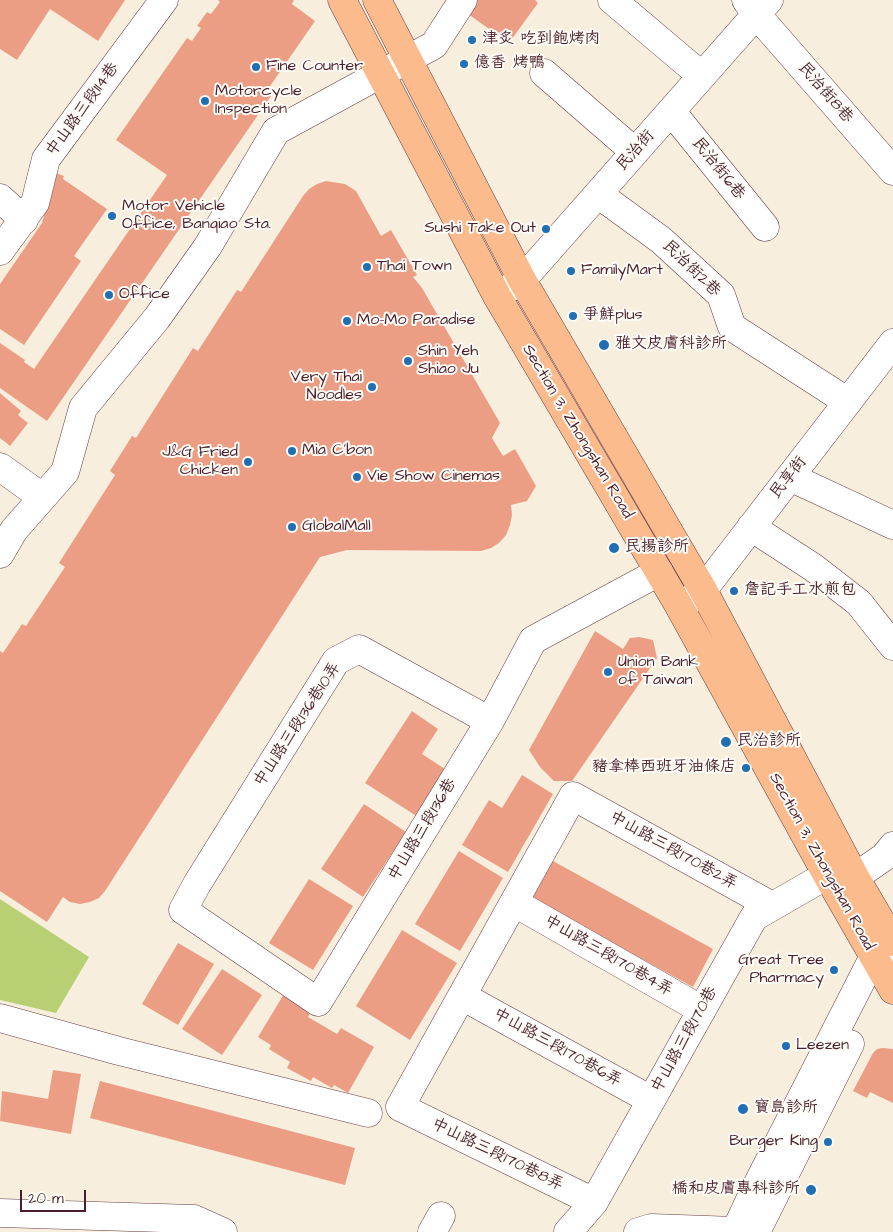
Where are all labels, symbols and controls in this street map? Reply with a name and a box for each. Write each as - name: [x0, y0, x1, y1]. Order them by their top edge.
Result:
- place label: 津炙 吃到飽烤肉: [482, 30, 600, 50]
- marker: 津炙 吃到飽烤肉: [466, 34, 478, 46]
- place label: 億香 烤鴨: [474, 54, 544, 74]
- place label: Fine Counter: [266, 57, 363, 77]
- marker: 億香 烤鴨: [458, 58, 470, 70]
- street label: 中山路三段114巷: [43, 59, 123, 161]
- street label: 民治街8巷: [793, 59, 857, 127]
- marker: Fine Counter: [250, 61, 262, 73]
- place label: Motorcycle Inspection: [215, 82, 302, 120]
- marker: Motorcycle Inspection: [199, 95, 211, 107]
- street label: 民治街: [613, 127, 659, 175]
- street label: 民治街6巷: [687, 134, 749, 204]
- place label: Motor Vehicle Office, Banqiao Sta.: [122, 197, 271, 235]
- marker: Motor Vehicle Office, Banqiao Sta.: [106, 210, 118, 222]
- place label: Sushi Take Out: [424, 219, 536, 239]
- marker: Sushi Take Out: [540, 223, 552, 235]
- street label: 民治街2巷: [658, 237, 724, 301]
- place label: Thai Town: [377, 257, 452, 277]
- marker: Thai Town: [361, 261, 373, 273]
- place label: FamilyMart: [581, 261, 663, 281]
- marker: FamilyMart: [565, 265, 577, 277]
- place label: Office: [119, 285, 170, 305]
- marker: Office: [103, 289, 115, 301]
- place label: 爭鮮plus: [583, 306, 643, 326]
- marker: 爭鮮plus: [567, 310, 579, 322]
- place label: Mo-Mo Paradise: [357, 311, 475, 331]
- marker: Mo-Mo Paradise: [341, 315, 353, 327]
- place label: 雅文皮膚科診所: [615, 335, 727, 355]
- marker: 雅文皮膚科診所: [597, 338, 611, 352]
- street label: Section 3, Zhongshan Road: [517, 341, 637, 523]
- place label: Shin Yeh Shiao Ju: [418, 342, 479, 380]
- marker: Shin Yeh Shiao Ju: [402, 355, 414, 367]
- place label: Very Thai Noodles: [291, 368, 362, 406]
- marker: Very Thai Noodles: [366, 381, 378, 393]
- place label: Mia C'bon: [302, 441, 372, 461]
- place label: J&G Fried Chicken: [162, 443, 238, 481]
- marker: Mia C'bon: [286, 445, 298, 457]
- street label: 民享街: [767, 453, 811, 503]
- marker: J&G Fried Chicken: [242, 456, 254, 468]
- place label: Vie Show Cinemas: [367, 467, 500, 487]
- marker: Vie Show Cinemas: [351, 471, 363, 483]
- place label: GlobalMall: [302, 517, 371, 537]
- marker: GlobalMall: [286, 521, 298, 533]
- place label: 民揚診所: [625, 538, 689, 558]
- marker: 民揚診所: [607, 541, 621, 555]
- place label: 詹記手工水煎包: [744, 581, 856, 601]
- marker: 詹記手工水煎包: [728, 585, 740, 597]
- place label: Union Bank of Taiwan: [618, 653, 698, 691]
- street label: 中山路三段136巷10弄: [251, 659, 345, 791]
- marker: Union Bank of Taiwan: [602, 666, 614, 678]
- place label: 民治診所: [737, 732, 801, 752]
- marker: 民治診所: [719, 735, 733, 749]
- place label: 豬拿棒西班牙油條店: [592, 758, 736, 778]
- marker: 豬拿棒西班牙油條店: [740, 762, 752, 774]
- street label: Section 3, Zhongshan Road: [764, 770, 878, 954]
- street label: 中山路三段136巷: [385, 775, 461, 885]
- street label: 中山路三段170巷2弄: [606, 808, 740, 894]
- street label: 中山路三段170巷4弄: [540, 911, 676, 1001]
- place label: Great Tree Pharmacy: [738, 951, 824, 989]
- marker: Great Tree Pharmacy: [828, 964, 840, 976]
- street label: 中山路三段170巷: [648, 984, 722, 1096]
- street label: 中山路三段170巷6弄: [489, 1005, 625, 1091]
- place label: Leezen: [796, 1036, 849, 1056]
- marker: Leezen: [780, 1040, 792, 1052]
- place label: 寶島診所: [754, 1099, 818, 1119]
- marker: 寶島診所: [736, 1102, 750, 1116]
- street label: 中山路三段170巷8弄: [428, 1115, 566, 1195]
- place label: Burger King: [729, 1132, 818, 1152]
- marker: Burger King: [822, 1136, 834, 1148]
- scale bar: [22, 1180, 89, 1212]
- place label: 橋和皮膚專科診所: [672, 1180, 800, 1200]
- marker: 橋和皮膚專科診所: [804, 1183, 818, 1197]
- text: 20 m: [28, 1188, 64, 1209]

